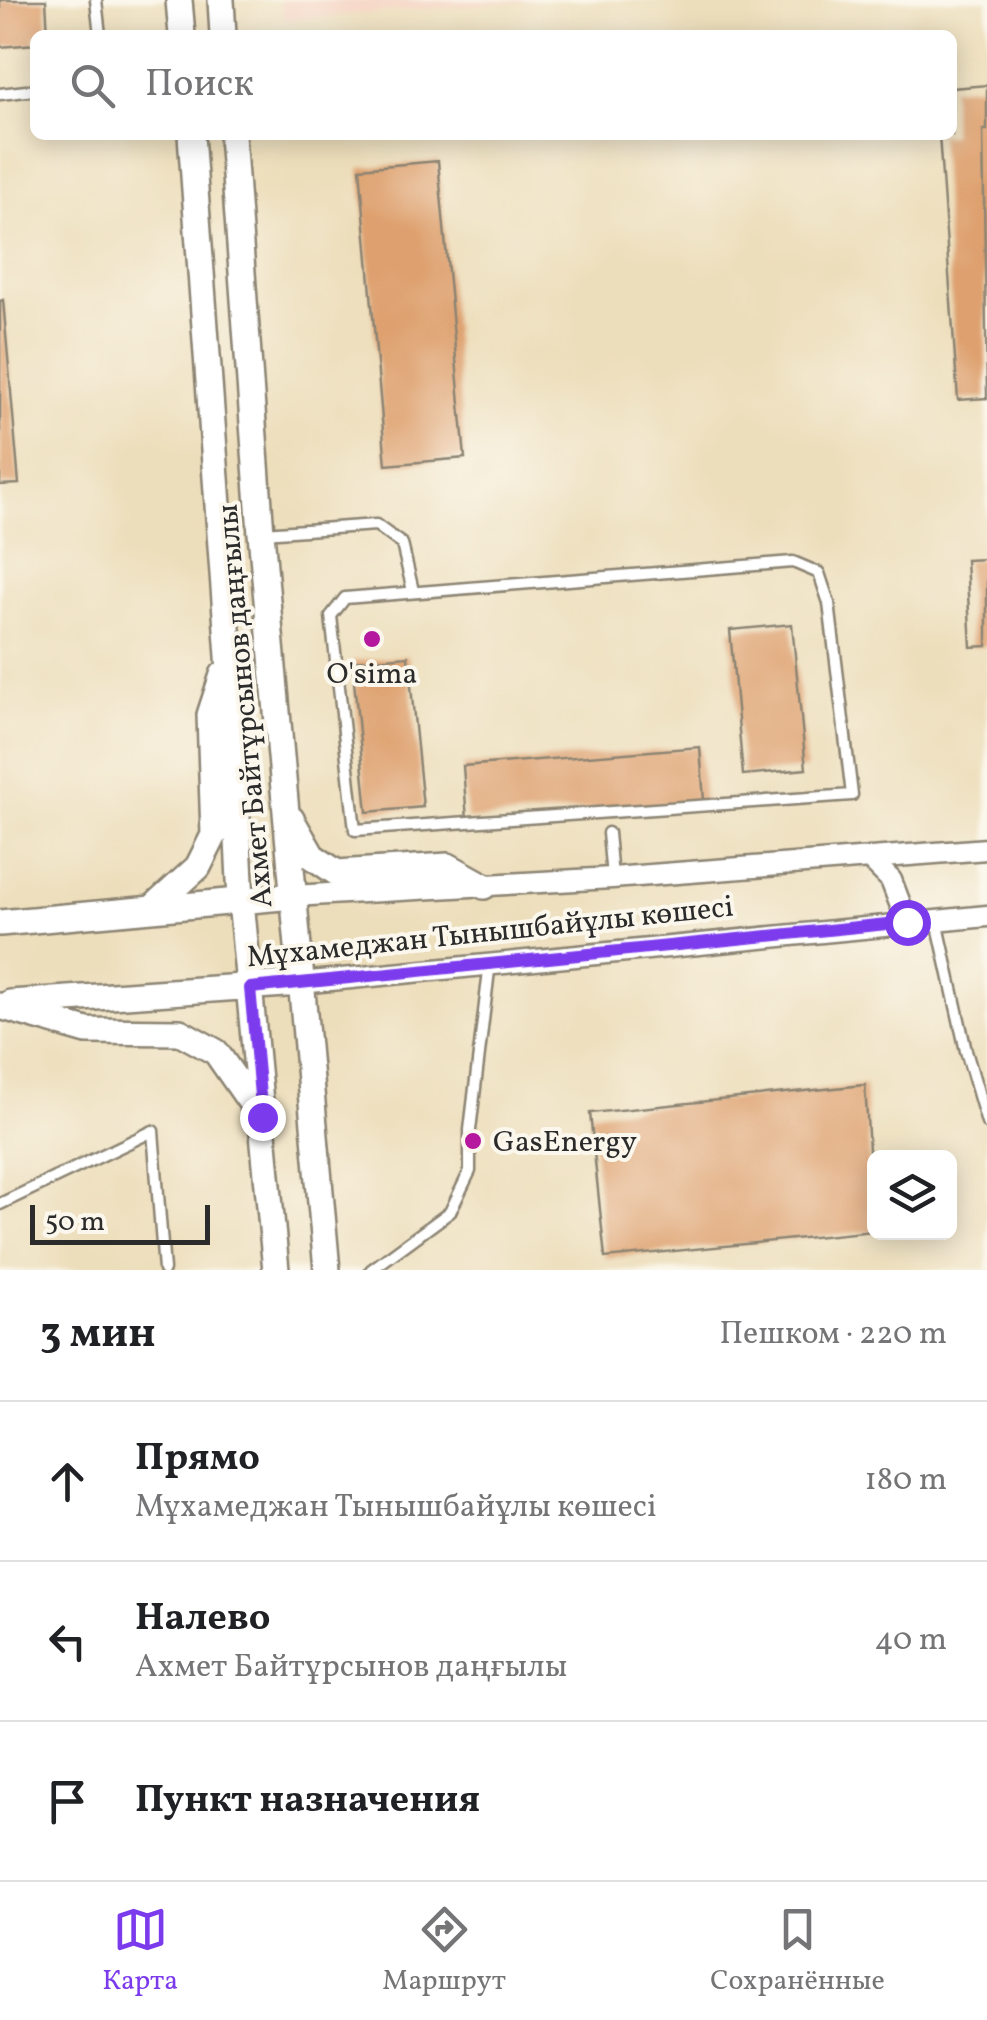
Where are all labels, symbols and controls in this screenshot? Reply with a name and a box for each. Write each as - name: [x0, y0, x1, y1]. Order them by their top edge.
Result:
- search box: [30, 30, 957, 140]
- icon: search: [65, 58, 120, 113]
- text: Поиск: [145, 59, 254, 112]
- street label: Ахмет Байтұрсынов даңғылы: [207, 502, 285, 909]
- marker: O'sima: [361, 628, 383, 650]
- place label: O'sima: [327, 654, 417, 696]
- street label: Мұхамеджан Тынышбайұлы көшесі: [245, 887, 736, 979]
- route start: [885, 900, 931, 946]
- route end: [240, 1095, 286, 1141]
- place label: GasEnergy: [493, 1122, 637, 1164]
- marker: GasEnergy: [462, 1130, 484, 1152]
- map controls: [867, 1150, 957, 1240]
- button: layers: [867, 1150, 957, 1240]
- scale bar: [30, 1200, 210, 1244]
- text: 50 m: [45, 1203, 105, 1242]
- text: 3 мин: [40, 1306, 156, 1365]
- text: Пешком · 220 m: [719, 1313, 947, 1357]
- text: Прямо: [135, 1433, 260, 1486]
- icon: ahead: [40, 1454, 95, 1509]
- text: 180 m: [864, 1459, 947, 1503]
- text: Мұхамеджан Тынышбайұлы көшесі: [135, 1486, 657, 1530]
- text: Налево: [135, 1593, 271, 1646]
- icon: left: [40, 1614, 95, 1669]
- text: 40 m: [875, 1619, 947, 1663]
- text: Ахмет Байтұрсынов даңғылы: [135, 1646, 567, 1690]
- icon: arrive: [40, 1774, 95, 1829]
- text: Пункт назначения: [135, 1775, 480, 1828]
- tab: Карта: [102, 1902, 178, 2001]
- tab: Маршрут: [382, 1902, 506, 2001]
- tab: Сохранённые: [710, 1902, 885, 2001]

